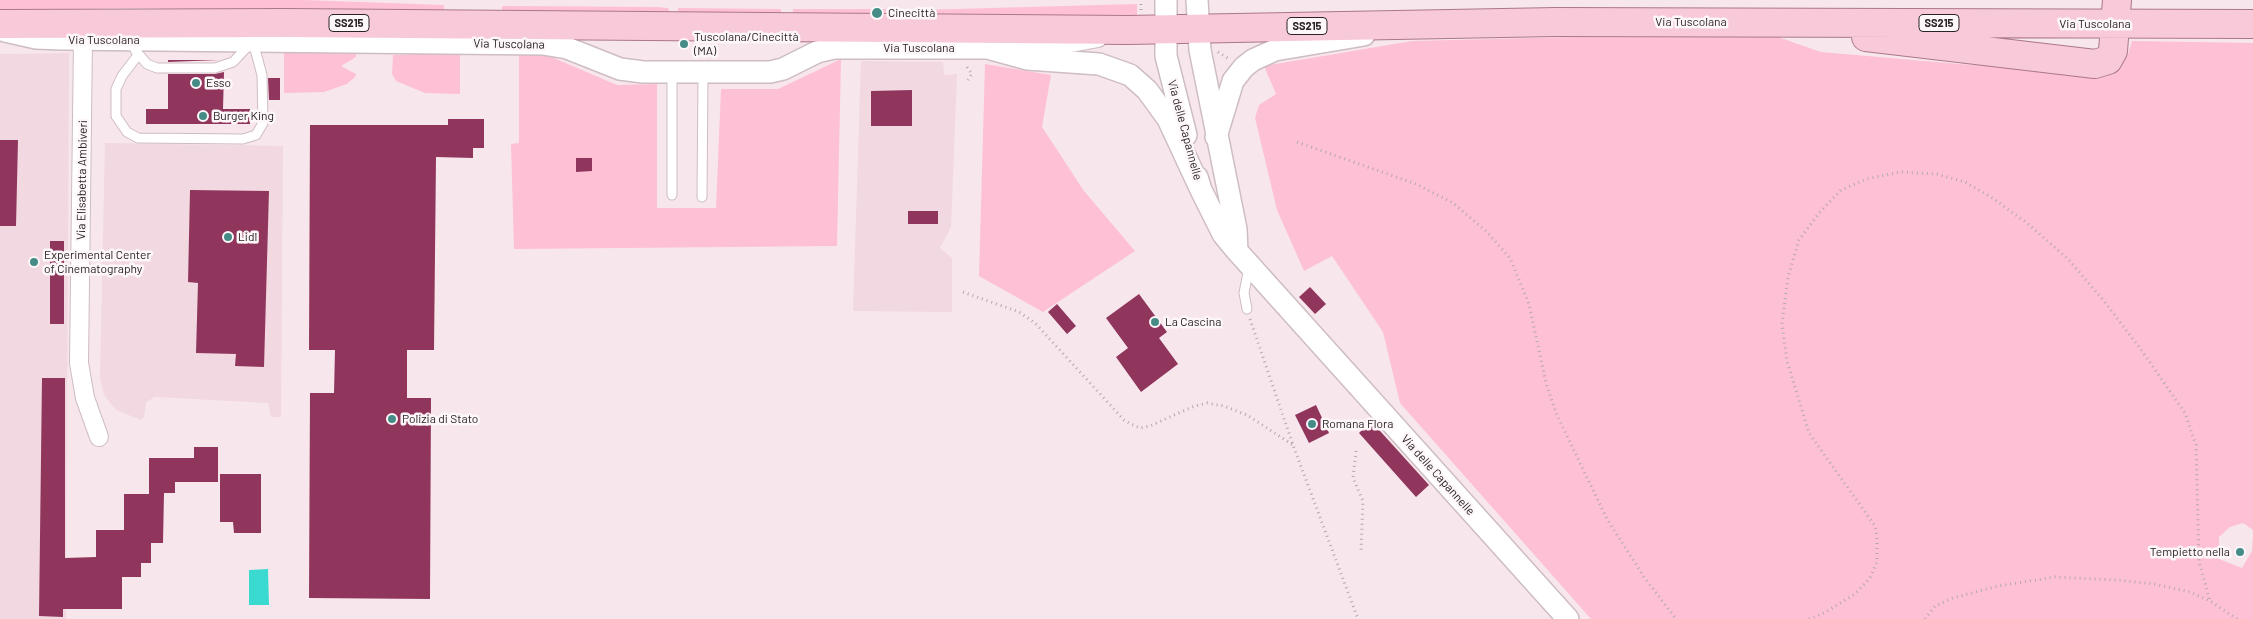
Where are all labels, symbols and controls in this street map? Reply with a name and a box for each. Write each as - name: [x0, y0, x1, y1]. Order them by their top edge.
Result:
- marker: Cinecittà: [870, 6, 884, 20]
- place label: Cinecittà: [888, 6, 935, 20]
- road number: SS215: [329, 14, 369, 32]
- road number: SS215: [1919, 14, 1959, 32]
- street label: Via Tuscolana: [1655, 15, 1727, 29]
- street label: Via Tuscolana: [2059, 17, 2131, 31]
- road number: SS215: [1287, 18, 1327, 34]
- place label: Tuscolana/Cinecittà (MA): [694, 30, 799, 58]
- street label: Via Tuscolana: [68, 33, 140, 47]
- street label: Via Tuscolana: [473, 36, 545, 52]
- marker: Tuscolana/Cinecittà (MA): [678, 38, 690, 50]
- street label: Via Tuscolana: [883, 41, 955, 55]
- place label: Esso: [206, 76, 231, 90]
- marker: Esso: [190, 77, 202, 89]
- street label: Via delle Capannelle: [1165, 78, 1205, 182]
- place label: Burger King: [213, 109, 274, 123]
- marker: Burger King: [197, 110, 209, 122]
- street label: Via Elisabetta Ambiveri: [74, 120, 90, 240]
- place label: Lidl: [238, 230, 257, 244]
- marker: Lidl: [222, 231, 234, 243]
- place label: Experimental Center of Cinematography: [44, 248, 151, 276]
- marker: Experimental Center of Cinematography: [28, 256, 40, 268]
- place label: La Cascina: [1165, 315, 1221, 329]
- marker: La Cascina: [1149, 316, 1161, 328]
- place label: Polizia di Stato: [402, 412, 478, 426]
- marker: Polizia di Stato: [386, 413, 398, 425]
- place label: Romana Flora: [1322, 417, 1393, 431]
- marker: Romana Flora: [1306, 418, 1318, 430]
- street label: Via delle Capannelle: [1398, 432, 1478, 518]
- place label: Tempietto nella: [2150, 545, 2230, 559]
- marker: Tempietto nella: [2234, 546, 2246, 558]

